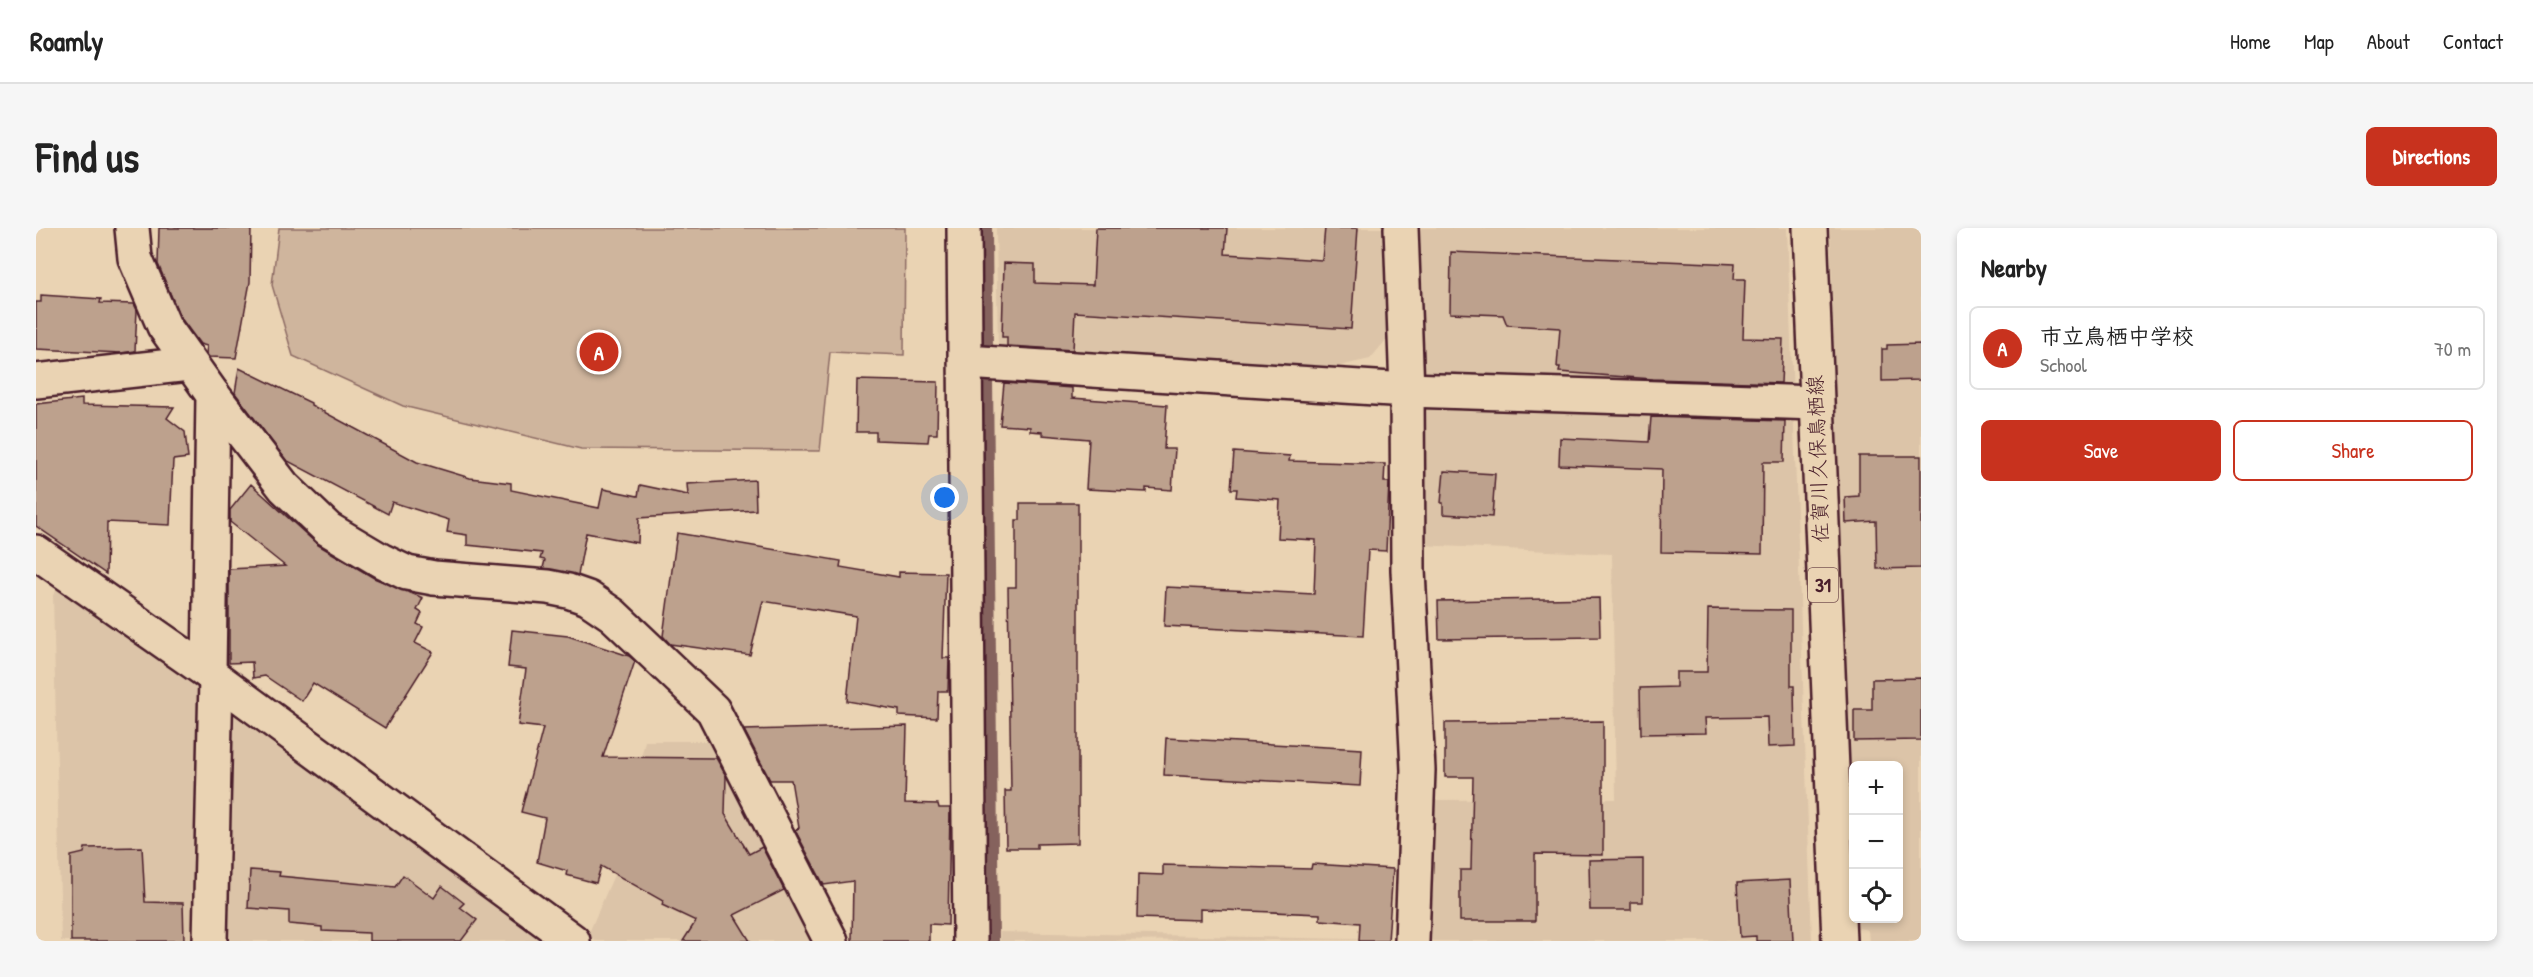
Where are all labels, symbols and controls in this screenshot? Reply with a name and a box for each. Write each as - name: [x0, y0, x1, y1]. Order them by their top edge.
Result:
- text: Roamly: [30, 22, 103, 60]
- text: Home: [2230, 27, 2271, 56]
- text: Map: [2304, 27, 2334, 56]
- text: About: [2367, 27, 2410, 56]
- text: Contact: [2443, 27, 2503, 56]
- button: Directions: [2366, 127, 2497, 186]
- text: Find us: [36, 128, 139, 185]
- text: Nearby: [1981, 250, 2047, 285]
- text: 市立鳥栖中学校: [2040, 321, 2194, 351]
- pin: A: [580, 330, 618, 374]
- text: A: [1998, 335, 2007, 362]
- text: 70 m: [2434, 335, 2471, 362]
- text: School: [2040, 351, 2087, 378]
- street label: 佐賀川久保鳥栖線: [1800, 375, 1835, 543]
- button: Save: [1981, 420, 2221, 481]
- button: Share: [2233, 420, 2473, 481]
- your location: [930, 483, 959, 512]
- road number: 31: [1808, 568, 1838, 602]
- map controls: [1849, 761, 1903, 923]
- button: +: [1849, 761, 1903, 815]
- button: −: [1849, 815, 1903, 869]
- button: locate: [1849, 869, 1903, 923]

